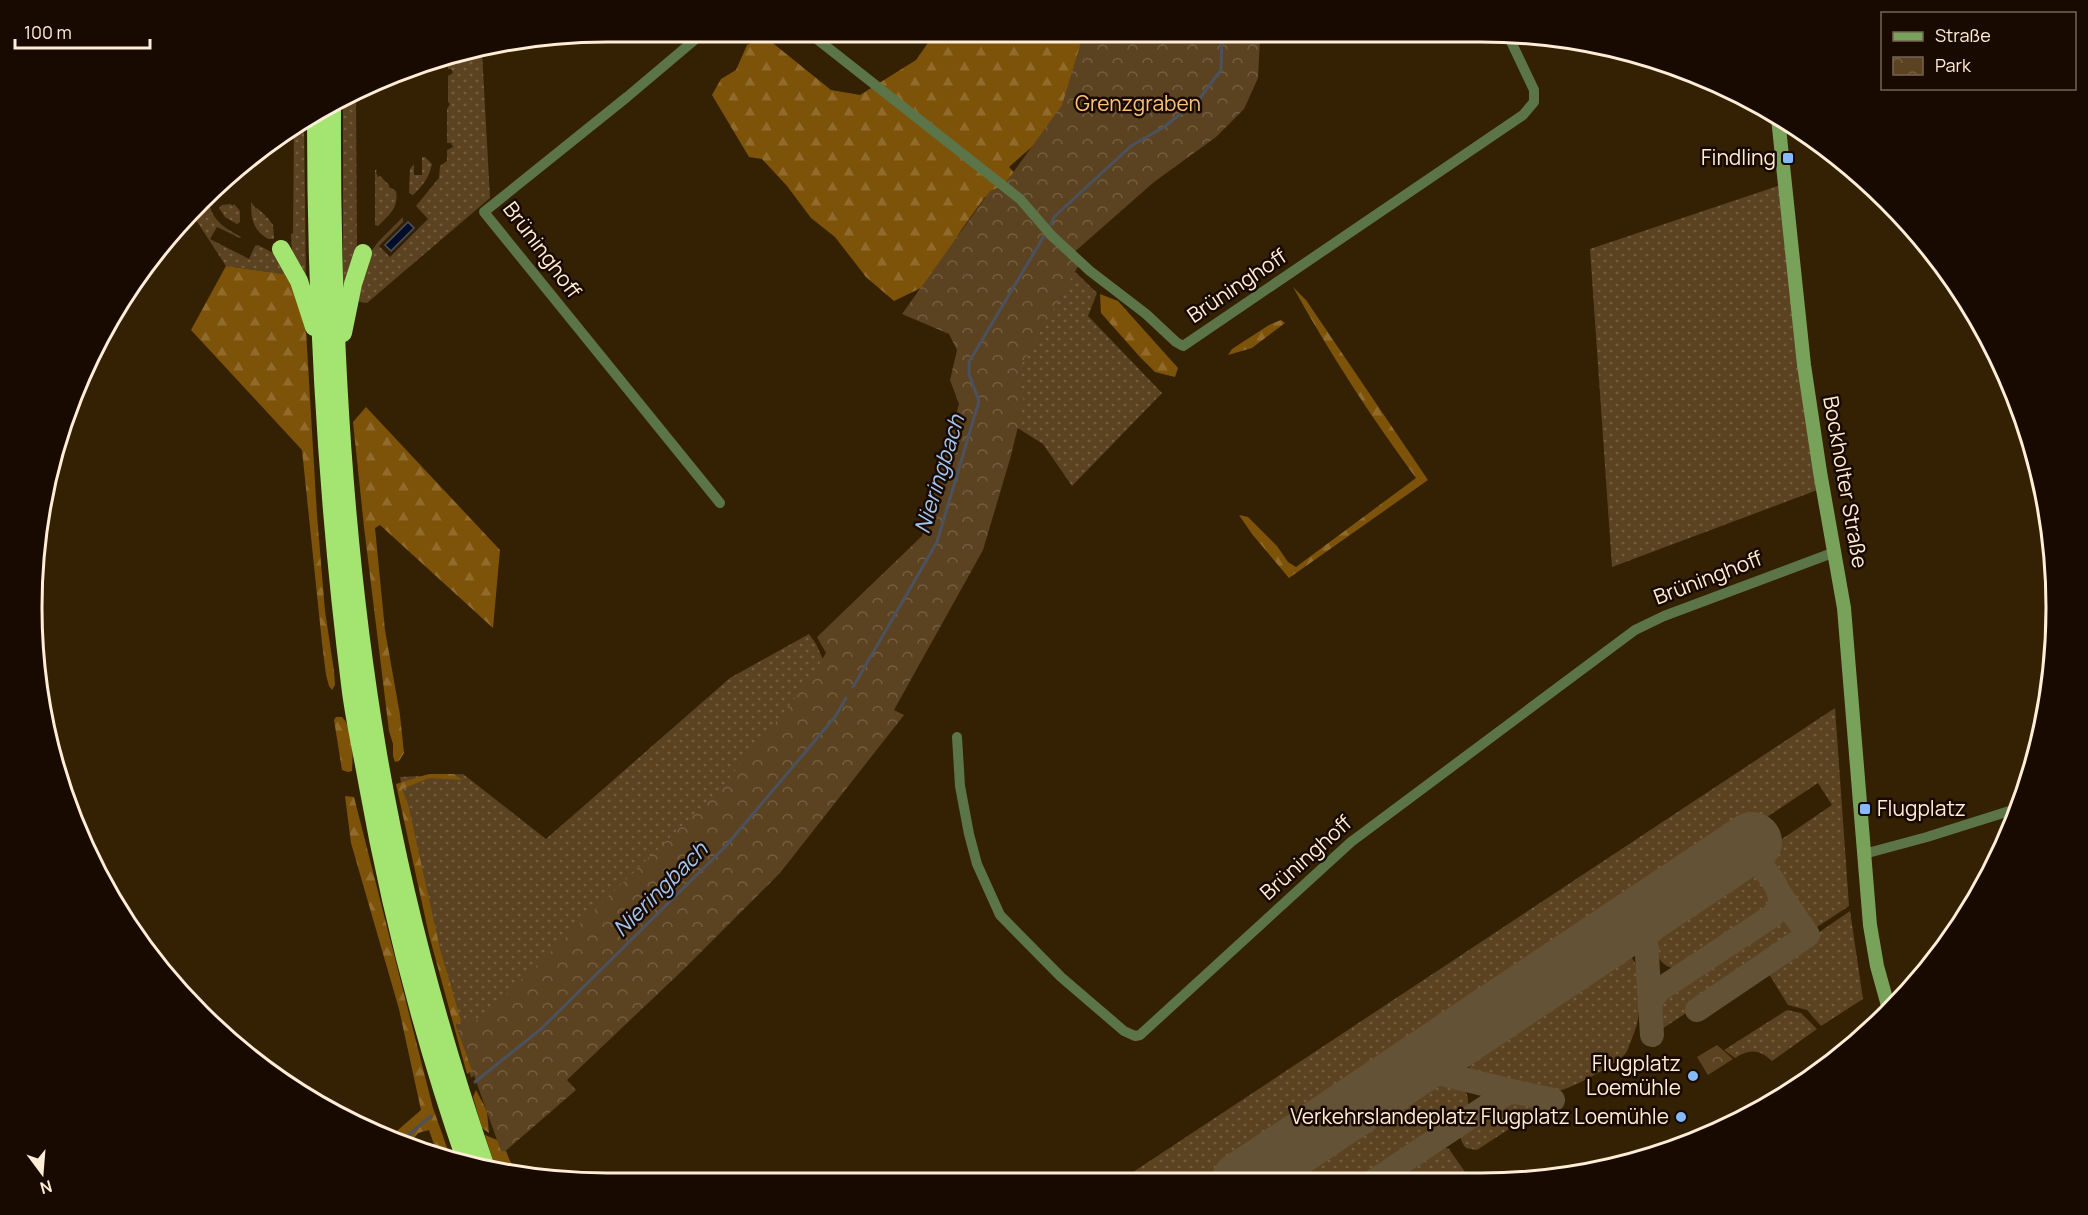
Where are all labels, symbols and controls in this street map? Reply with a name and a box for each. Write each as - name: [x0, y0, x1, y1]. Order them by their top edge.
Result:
- scale bar: [15, 12, 150, 50]
- legend: [1881, 12, 2076, 90]
- text: 100 m: [24, 20, 72, 44]
- text: Straße: [1935, 23, 1991, 47]
- text: Park: [1935, 53, 1972, 77]
- park label: Grenzgraben: [1075, 89, 1201, 117]
- place label: Findling: [1701, 143, 1776, 171]
- marker: Findling: [1781, 151, 1795, 165]
- street label: Brüninghoff: [497, 195, 588, 303]
- street label: Brüninghoff: [1181, 242, 1292, 329]
- street label: Bockholter Straße: [1817, 394, 1875, 570]
- water label: Nieringbach: [907, 410, 972, 537]
- street label: Brüninghoff: [1649, 544, 1766, 611]
- place label: Flugplatz: [1877, 794, 1966, 822]
- marker: Flugplatz: [1858, 802, 1872, 816]
- street label: Brüninghoff: [1254, 809, 1357, 906]
- water label: Nieringbach: [606, 834, 715, 943]
- place label: Flugplatz Loemühle: [1586, 1049, 1681, 1101]
- marker: Flugplatz Loemühle: [1686, 1069, 1700, 1083]
- place label: Verkehrslandeplatz Flugplatz Loemühle: [1290, 1102, 1669, 1130]
- marker: Verkehrslandeplatz Flugplatz Loemühle: [1674, 1110, 1688, 1124]
- north arrow: [12, 1143, 72, 1203]
- text: N: [38, 1175, 55, 1200]

